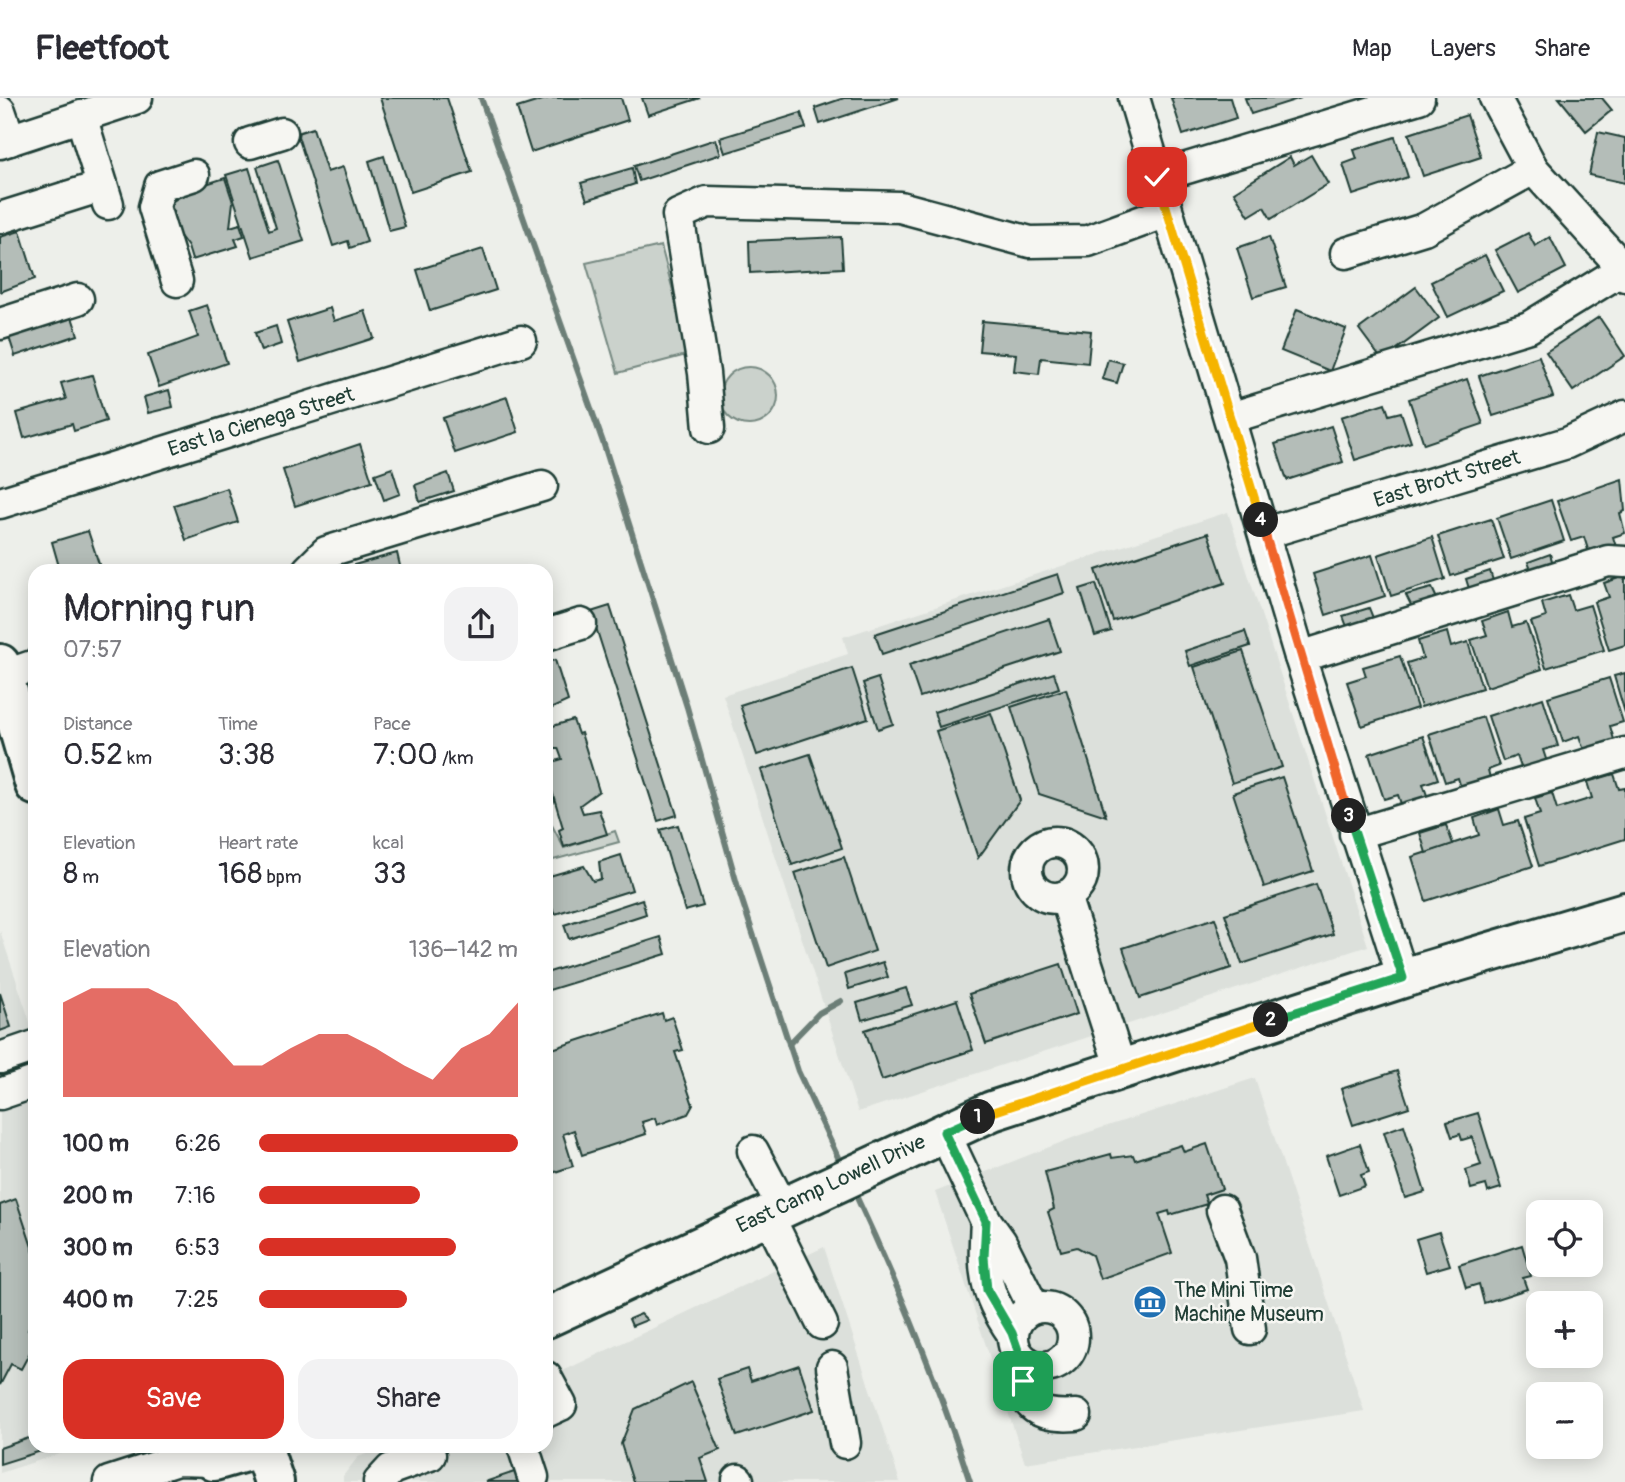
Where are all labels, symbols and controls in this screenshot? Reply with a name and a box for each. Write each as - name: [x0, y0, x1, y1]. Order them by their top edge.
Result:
- text: Fleetfoot: [35, 28, 169, 69]
- text: Map: [1352, 34, 1392, 63]
- text: Layers: [1430, 34, 1496, 63]
- text: Share: [1534, 34, 1590, 63]
- pin: [1127, 147, 1187, 207]
- icon: check: [1138, 158, 1176, 196]
- street label: East la Cienega Street: [165, 381, 358, 463]
- street label: East Brott Street: [1370, 444, 1524, 514]
- pin: 4: [1244, 502, 1278, 538]
- text: 4: [1255, 507, 1266, 531]
- text: Morning run: [63, 585, 255, 633]
- button: share: [444, 587, 518, 661]
- text: 07:57: [63, 635, 122, 664]
- text: Distance: [63, 712, 132, 736]
- text: Time: [218, 712, 258, 736]
- text: Pace: [373, 712, 411, 736]
- text: 0.52: [63, 736, 123, 773]
- text: 3:38: [218, 736, 275, 773]
- text: 7:00: [373, 736, 438, 773]
- text: km: [123, 746, 152, 770]
- text: /km: [438, 746, 474, 770]
- pin: 3: [1332, 798, 1366, 834]
- text: 3: [1343, 803, 1354, 827]
- text: Elevation: [63, 831, 135, 855]
- text: Heart rate: [218, 831, 298, 855]
- text: kcal: [373, 831, 404, 855]
- text: 8: [63, 855, 78, 892]
- text: 168: [218, 855, 262, 892]
- text: 33: [373, 855, 406, 892]
- text: m: [78, 865, 99, 889]
- text: bpm: [262, 865, 302, 889]
- text: Elevation: [63, 935, 151, 964]
- text: 136–142 m: [409, 935, 518, 964]
- pin: 2: [1254, 1002, 1288, 1038]
- text: 2: [1265, 1007, 1276, 1031]
- pin: 1: [960, 1100, 996, 1134]
- text: 1: [974, 1104, 981, 1128]
- street label: East Camp Lowell Drive: [732, 1128, 931, 1240]
- text: 100 m: [63, 1129, 129, 1158]
- text: 6:26: [175, 1129, 221, 1158]
- text: 200 m: [63, 1181, 133, 1210]
- text: 7:16: [175, 1181, 216, 1210]
- map controls: [1526, 1200, 1603, 1459]
- button: locate: [1526, 1200, 1603, 1277]
- text: 300 m: [63, 1233, 133, 1262]
- text: 6:53: [175, 1233, 220, 1262]
- place label: The Mini Time Machine Museum: [1174, 1277, 1324, 1328]
- museum icon: The Mini Time Machine Museum: [1131, 1283, 1169, 1321]
- text: 400 m: [63, 1285, 133, 1314]
- text: 7:25: [175, 1285, 219, 1314]
- button: +: [1526, 1291, 1603, 1368]
- pin: [993, 1351, 1053, 1411]
- button: Save: [63, 1359, 284, 1439]
- button: Share: [298, 1359, 518, 1439]
- icon: arrive: [1004, 1362, 1042, 1400]
- button: −: [1526, 1382, 1603, 1459]

